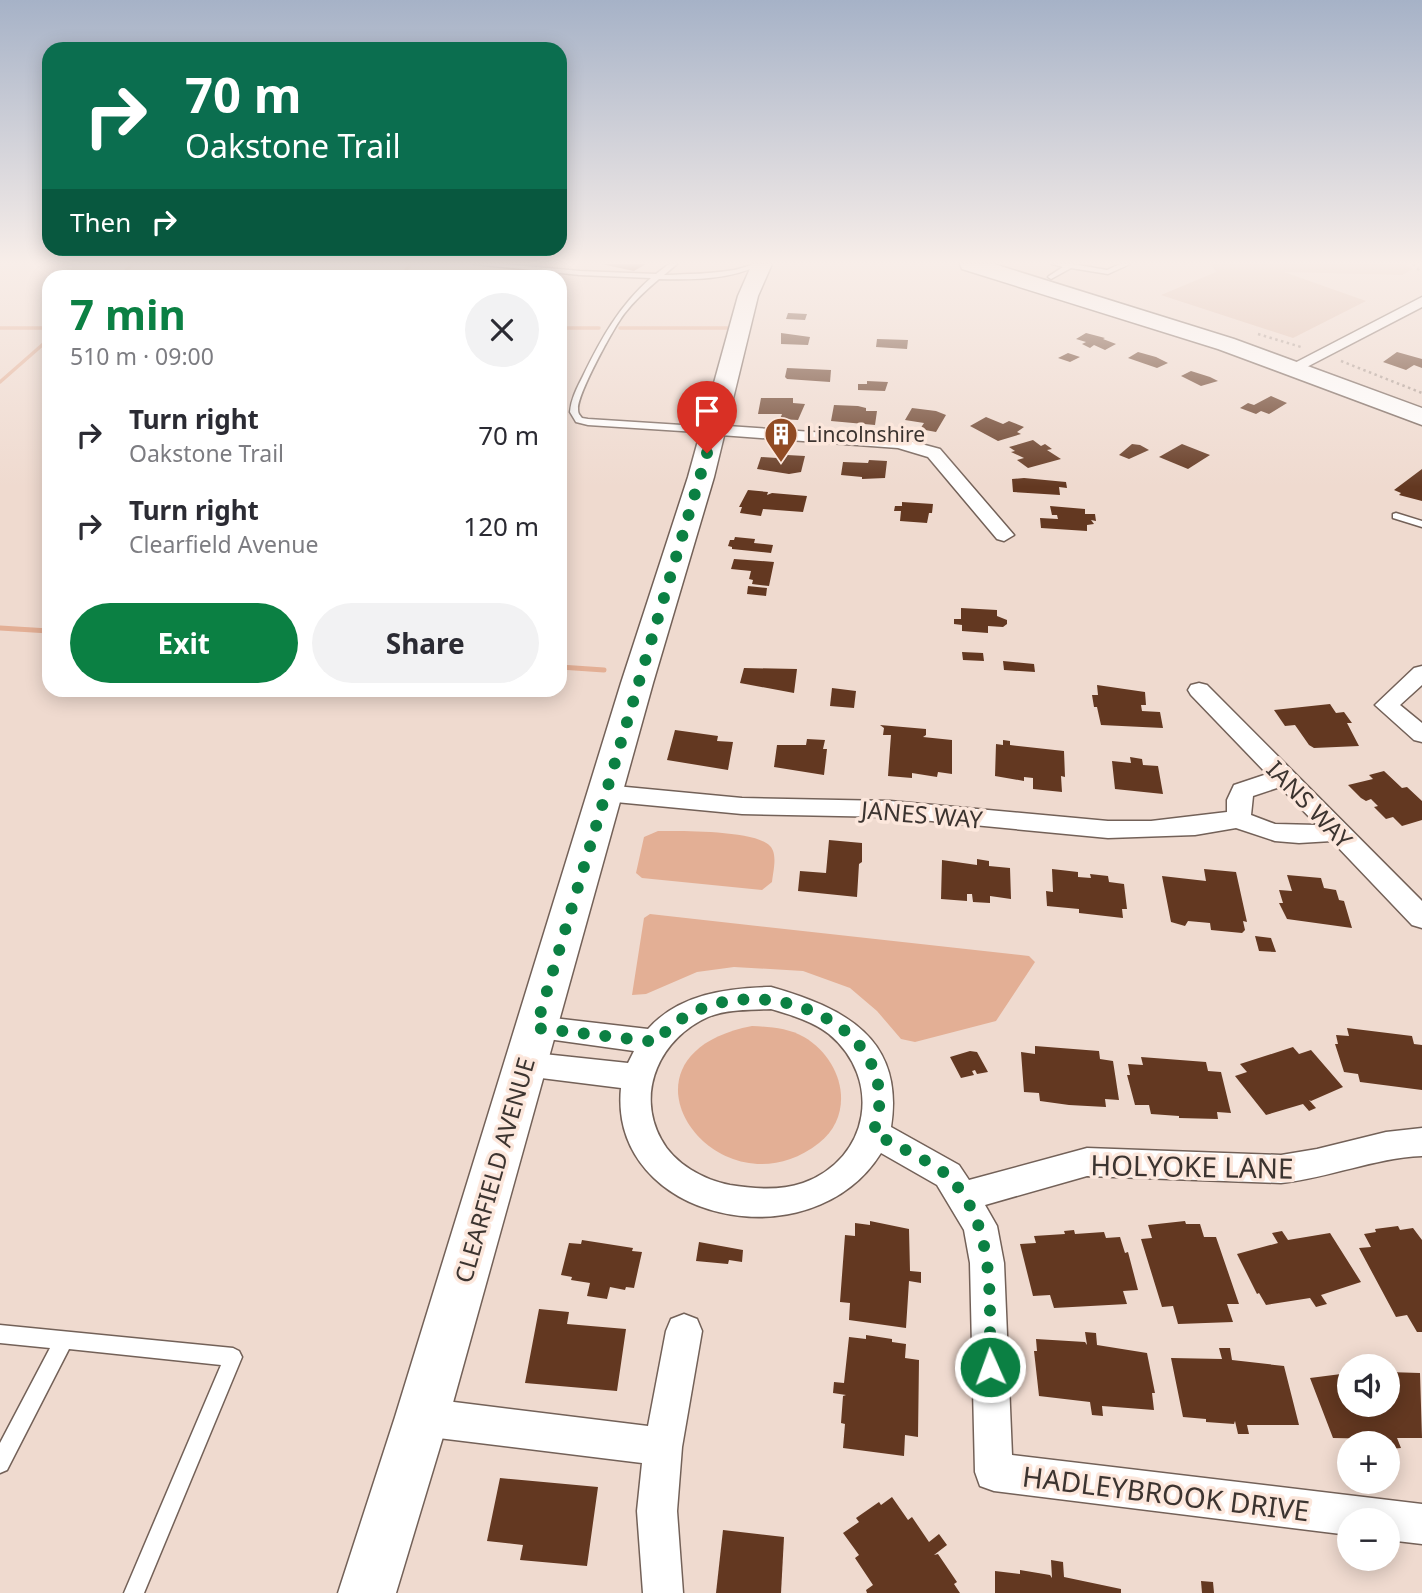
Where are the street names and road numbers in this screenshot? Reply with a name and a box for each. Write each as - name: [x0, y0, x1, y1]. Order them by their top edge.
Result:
- street label: IANS WAY: [1260, 753, 1360, 855]
- street label: JANES WAY: [858, 792, 984, 836]
- street label: CLEARFIELD AVENUE: [446, 1054, 542, 1286]
- street label: HOLYOKE LANE: [1090, 1145, 1294, 1187]
- street label: HADLEYBROOK DRIVE: [1020, 1457, 1312, 1529]

